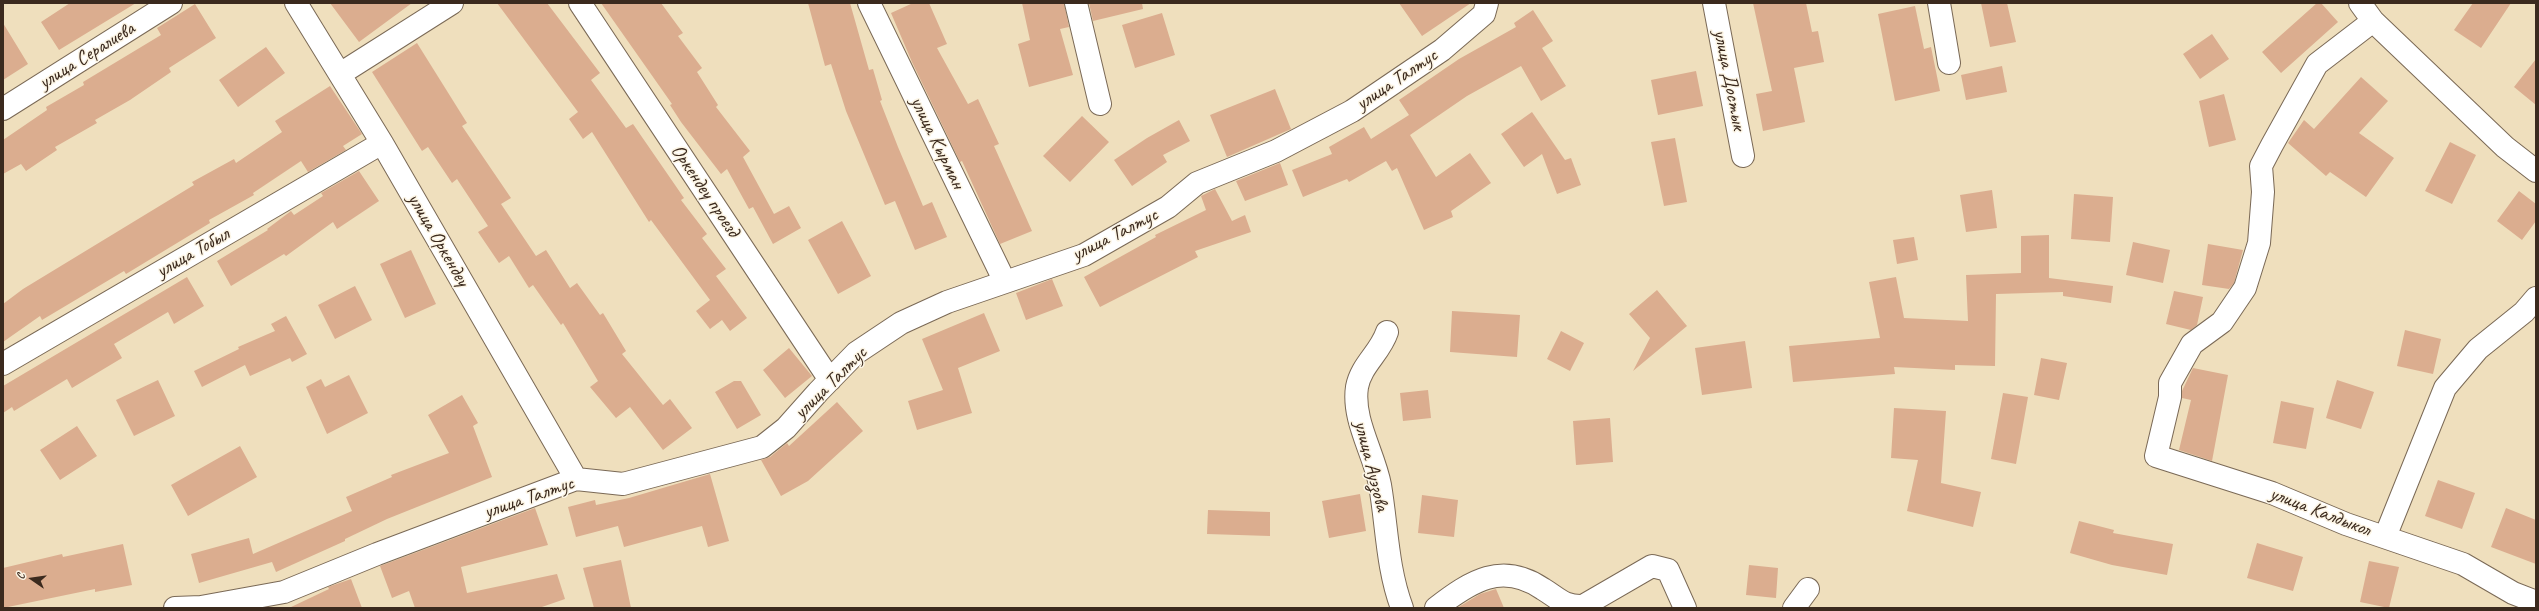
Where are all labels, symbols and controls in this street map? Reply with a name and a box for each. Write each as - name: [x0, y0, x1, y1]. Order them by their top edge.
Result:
- street label: улица Сералиева: [35, 17, 139, 95]
- street label: улица Достык: [1707, 28, 1751, 132]
- street label: улица Талтус: [1352, 44, 1442, 116]
- street label: улица Кырман: [904, 93, 970, 193]
- street label: Оркендеу проезд: [665, 140, 745, 242]
- street label: улица Оркендеу: [402, 189, 474, 291]
- street label: улица Талтус: [1068, 203, 1162, 267]
- street label: улица Тобыл: [152, 222, 234, 284]
- street label: улица Талтус: [789, 341, 873, 425]
- street label: улица Ауэзова: [1348, 418, 1394, 514]
- street label: улица Талтус: [481, 471, 577, 525]
- street label: улица Калдыкол: [2266, 482, 2374, 542]
- north arrow: [12, 559, 52, 599]
- text: С: [13, 572, 28, 581]

